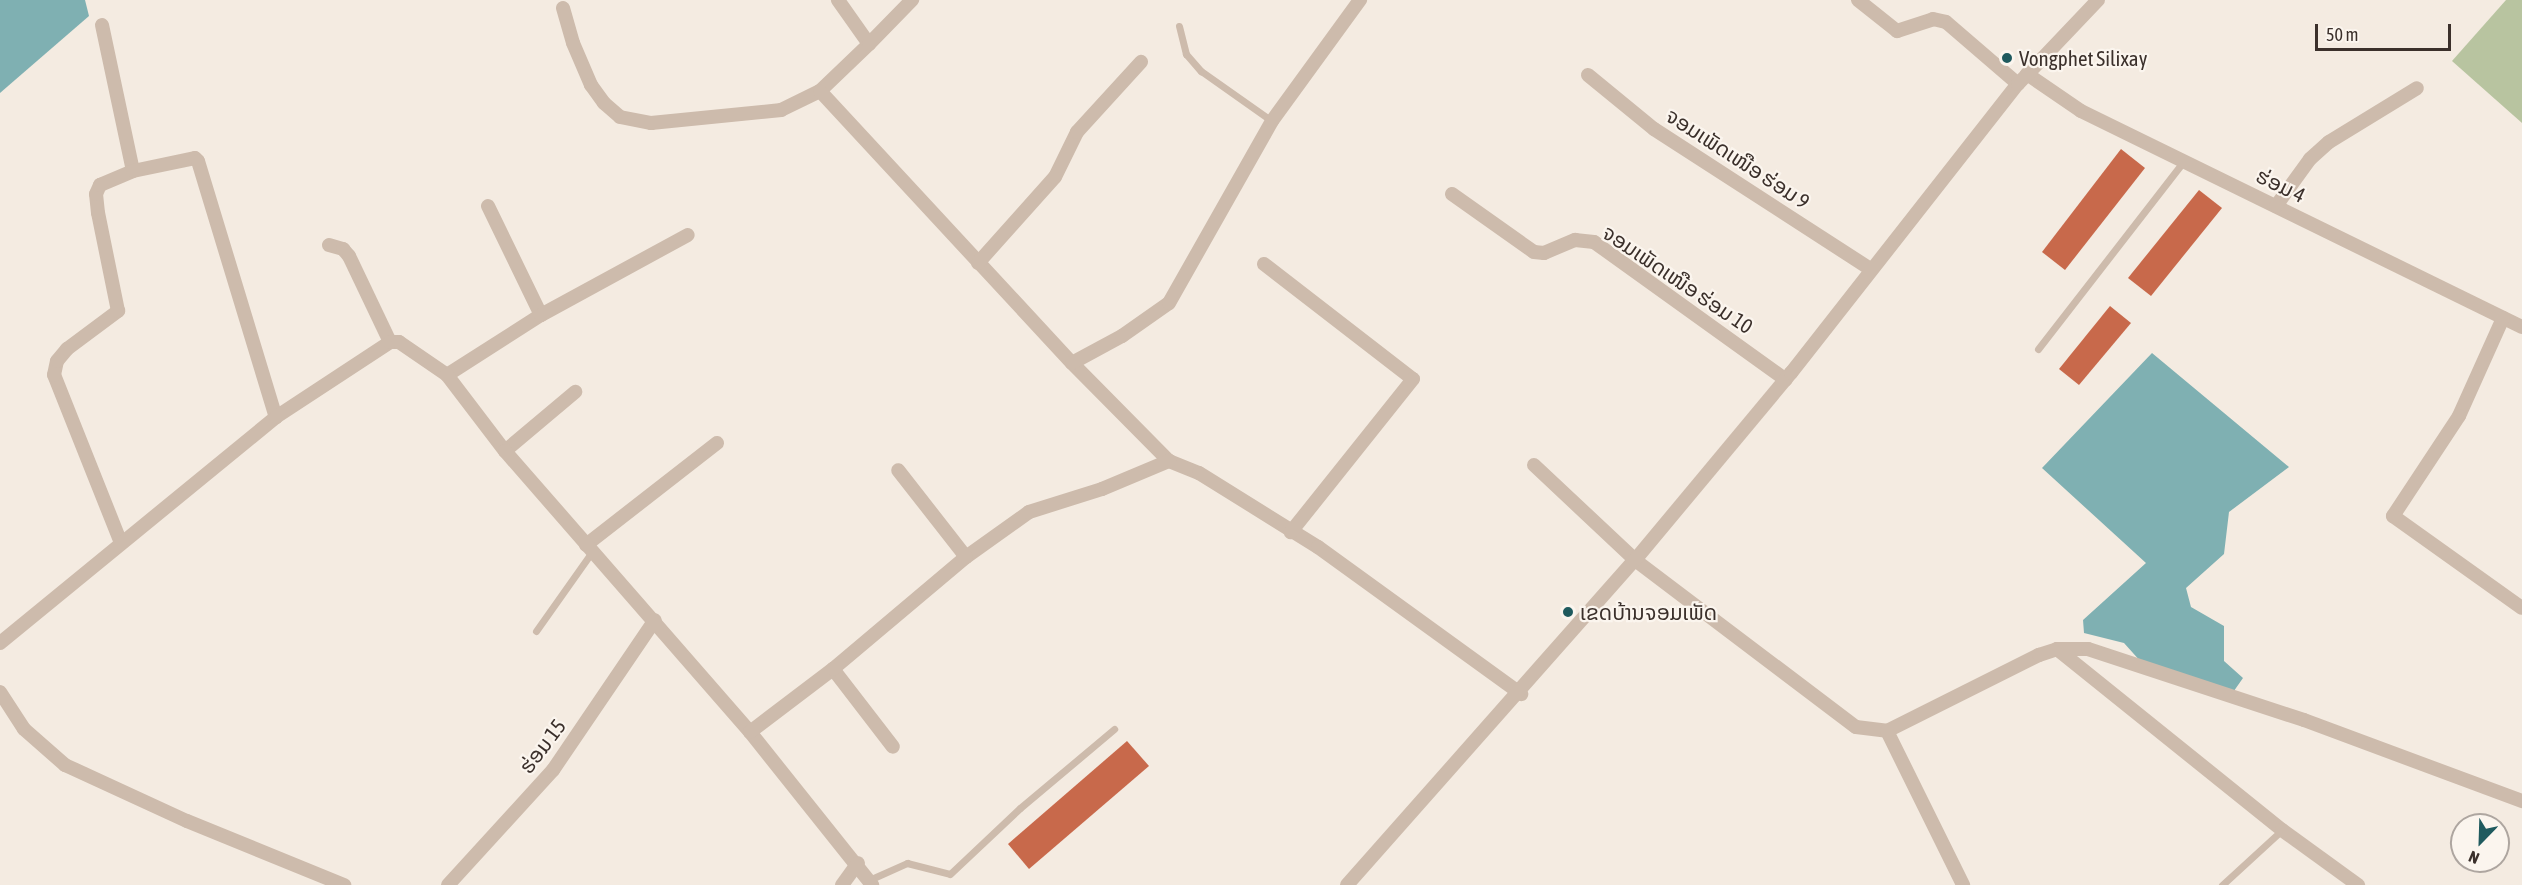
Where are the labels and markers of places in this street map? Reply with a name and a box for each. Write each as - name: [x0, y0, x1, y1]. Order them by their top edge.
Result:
- place label: Vongphet Silixay: [2019, 45, 2147, 71]
- marker: Vongphet Silixay: [2000, 51, 2014, 65]
- place label: ເຂດບ້ານຈອມເພັດ: [1580, 599, 1717, 625]
- marker: ເຂດບ້ານຈອມເພັດ: [1561, 605, 1575, 619]

